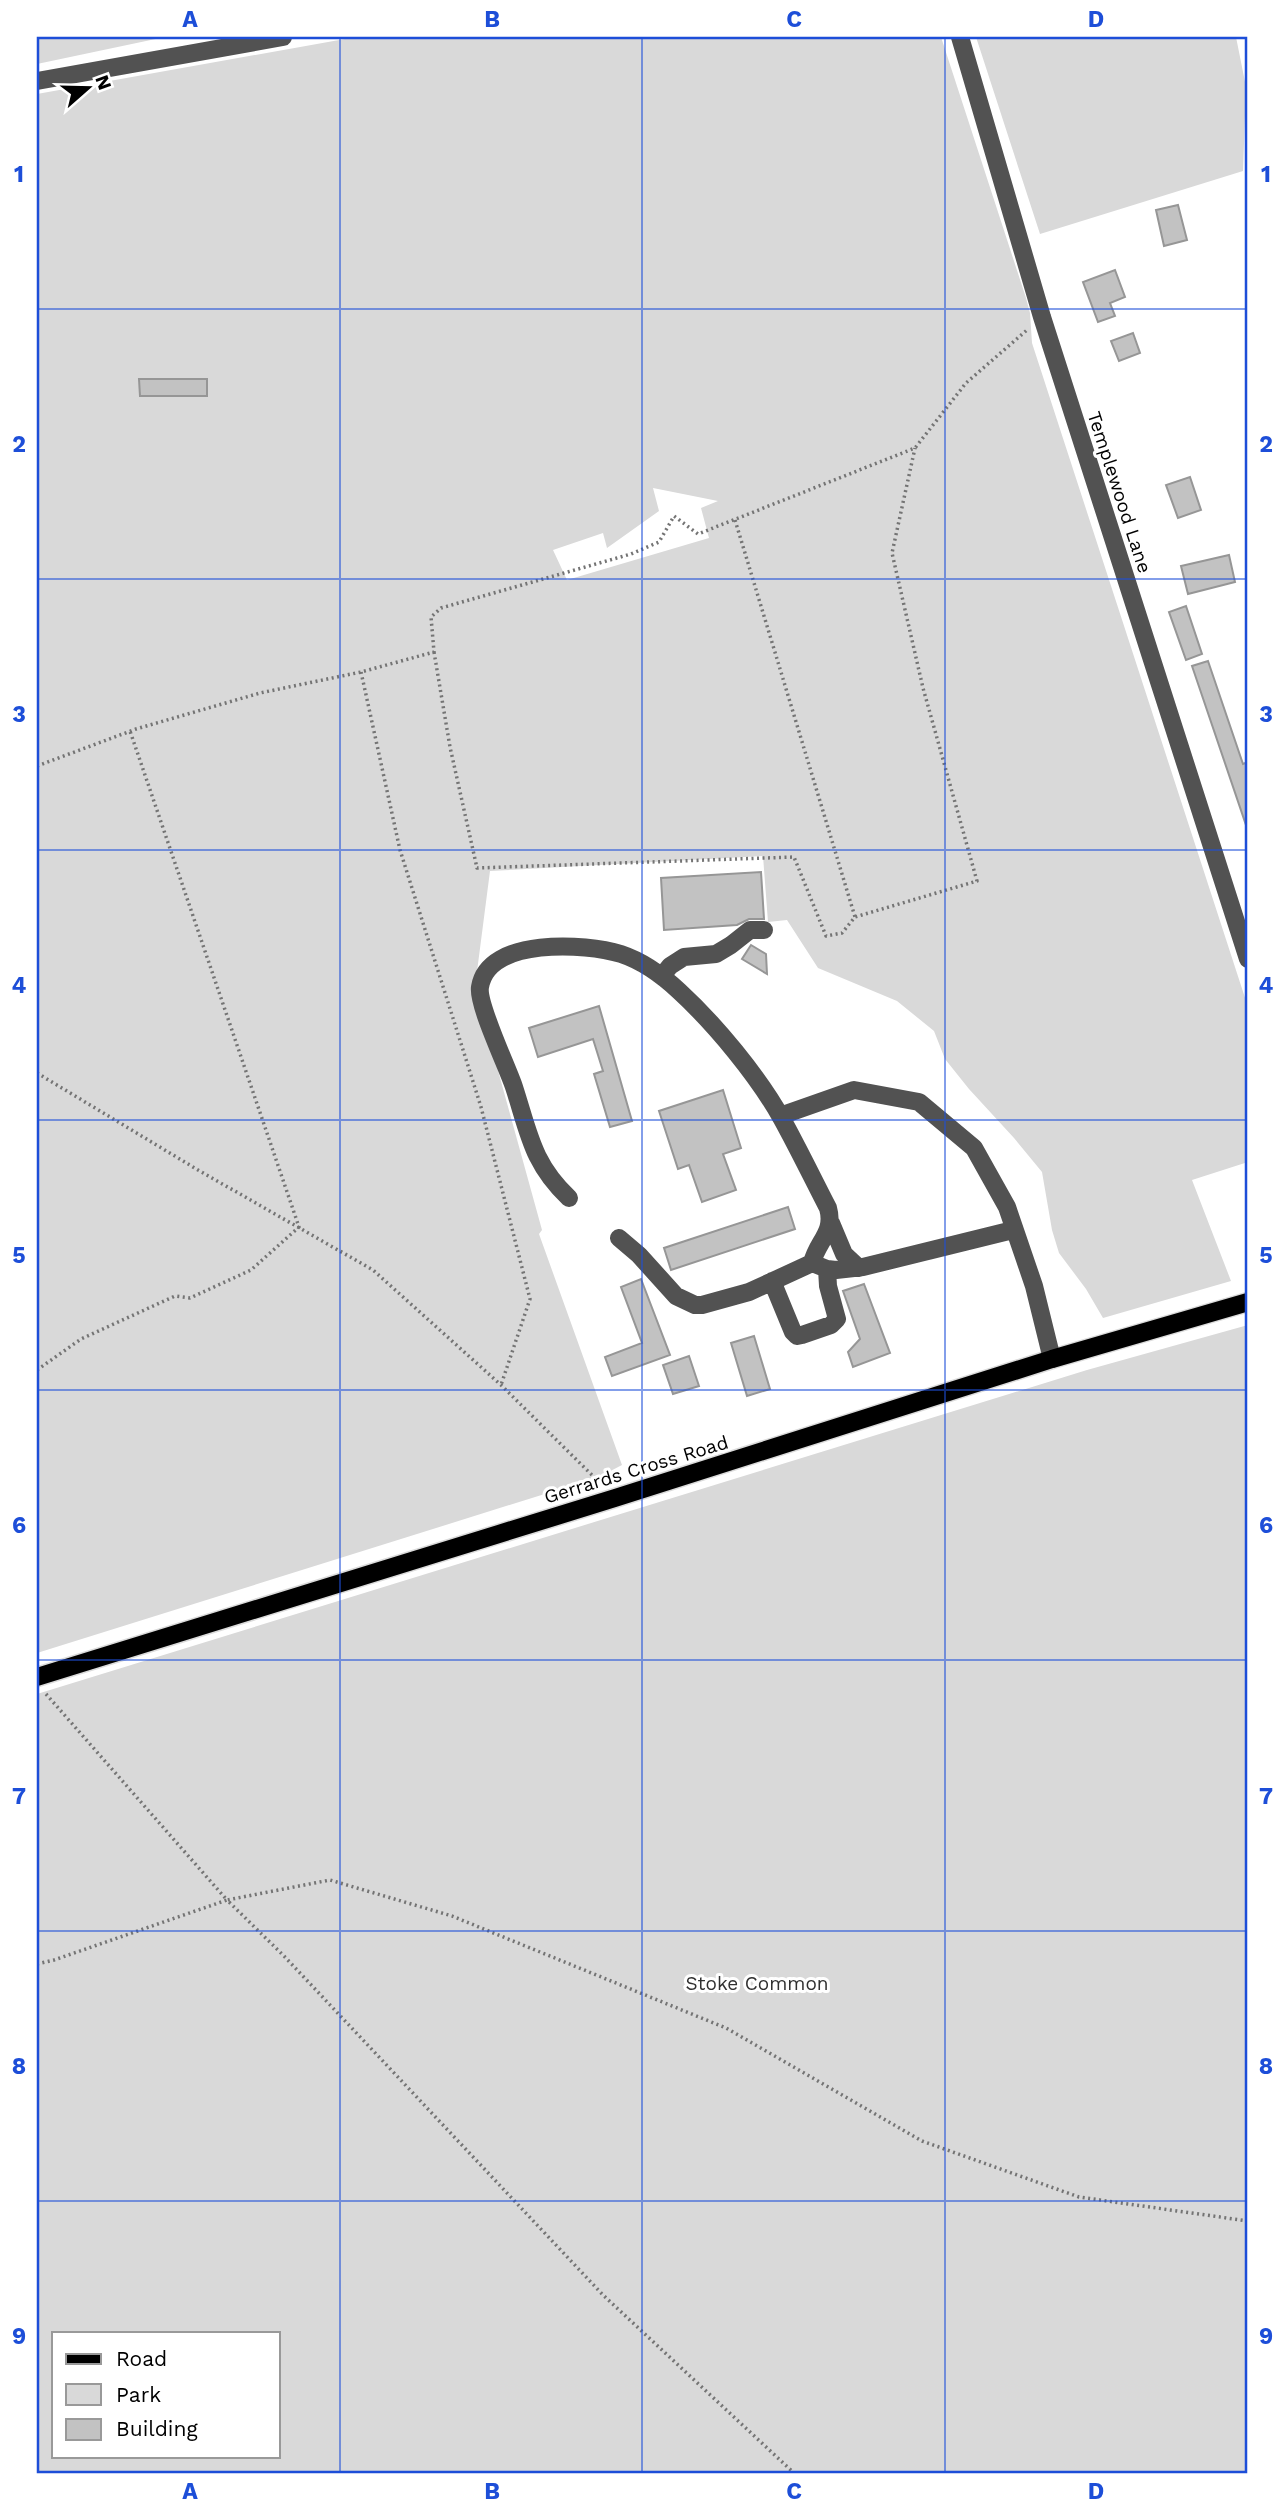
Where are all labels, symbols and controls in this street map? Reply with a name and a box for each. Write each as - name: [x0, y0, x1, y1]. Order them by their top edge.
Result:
- text: A: [182, 6, 198, 33]
- text: B: [484, 6, 500, 33]
- text: C: [786, 6, 802, 33]
- text: D: [1088, 6, 1104, 33]
- north arrow: [52, 52, 122, 122]
- text: N: [90, 72, 117, 93]
- text: 1: [14, 161, 24, 188]
- text: 1: [1261, 161, 1271, 188]
- street label: Templewood Lane: [1083, 408, 1157, 576]
- text: 2: [12, 431, 26, 458]
- text: 2: [1259, 431, 1273, 458]
- text: 3: [12, 701, 26, 728]
- text: 3: [1259, 701, 1273, 728]
- text: 4: [12, 972, 27, 999]
- text: 4: [1259, 972, 1274, 999]
- text: 5: [12, 1242, 26, 1269]
- text: 5: [1259, 1242, 1273, 1269]
- street label: Gerrards Cross Road: [541, 1431, 731, 1508]
- text: 6: [12, 1512, 26, 1539]
- text: 6: [1259, 1512, 1273, 1539]
- text: 7: [12, 1783, 26, 1810]
- text: 7: [1259, 1783, 1273, 1810]
- park label: Stoke Common: [685, 1972, 829, 1995]
- text: 8: [12, 2053, 26, 2080]
- text: 8: [1259, 2053, 1273, 2080]
- text: 9: [12, 2323, 26, 2350]
- text: 9: [1259, 2323, 1273, 2350]
- legend: [52, 2332, 280, 2458]
- text: Road: [116, 2346, 167, 2371]
- text: Park: [116, 2382, 161, 2407]
- text: Building: [116, 2416, 198, 2441]
- text: A: [182, 2478, 198, 2505]
- text: B: [484, 2478, 500, 2505]
- text: C: [786, 2478, 802, 2505]
- text: D: [1088, 2478, 1104, 2505]

